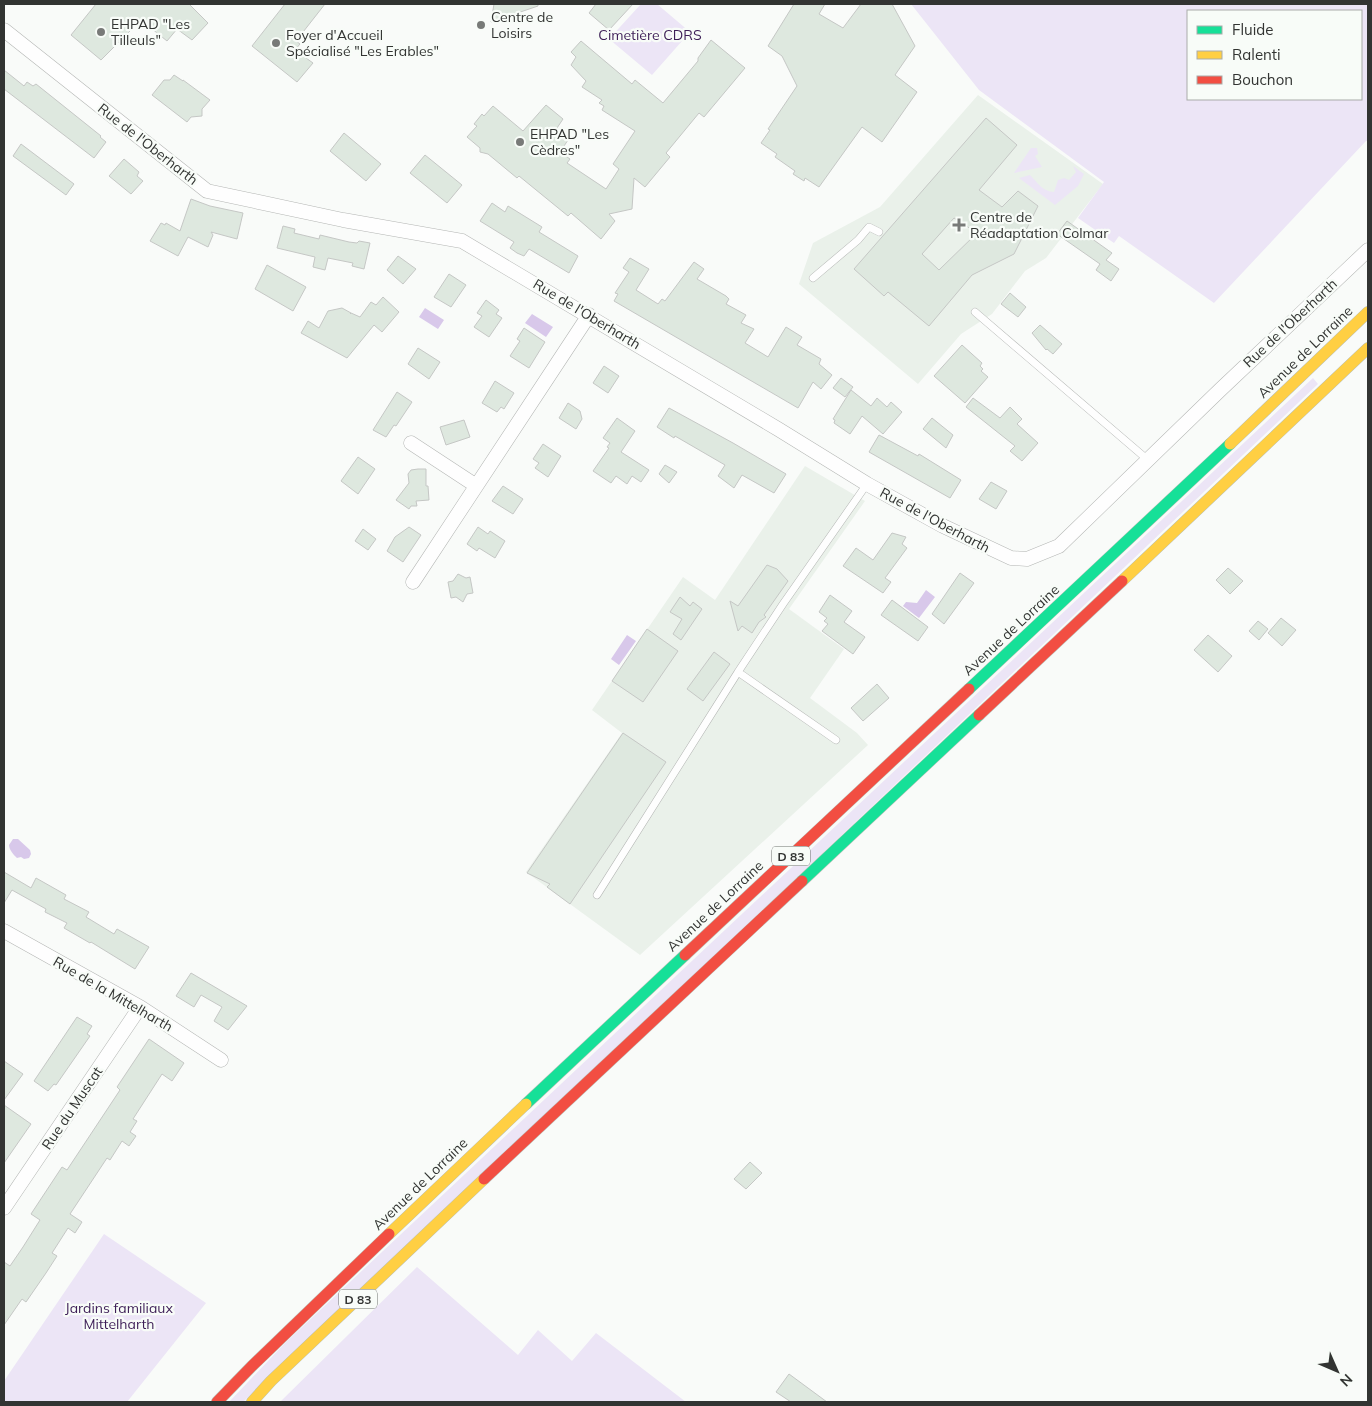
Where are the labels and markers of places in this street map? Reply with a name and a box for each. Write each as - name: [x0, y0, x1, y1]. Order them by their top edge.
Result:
- place label: Centre de Loisirs: [491, 8, 553, 42]
- place label: EHPAD "Les Tilleuls": [111, 15, 190, 49]
- marker: Centre de Loisirs: [475, 19, 487, 31]
- marker: EHPAD "Les Tilleuls": [95, 26, 107, 38]
- place label: Foyer d'Accueil Spécialisé "Les Erables": [286, 26, 439, 60]
- marker: Foyer d'Accueil Spécialisé "Les Erables": [270, 37, 282, 49]
- place label: EHPAD "Les Cèdres": [530, 125, 609, 159]
- marker: EHPAD "Les Cèdres": [514, 136, 526, 148]
- place label: Centre de Réadaptation Colmar: [970, 208, 1109, 242]
- marker: Centre de Réadaptation Colmar: [952, 218, 966, 232]

